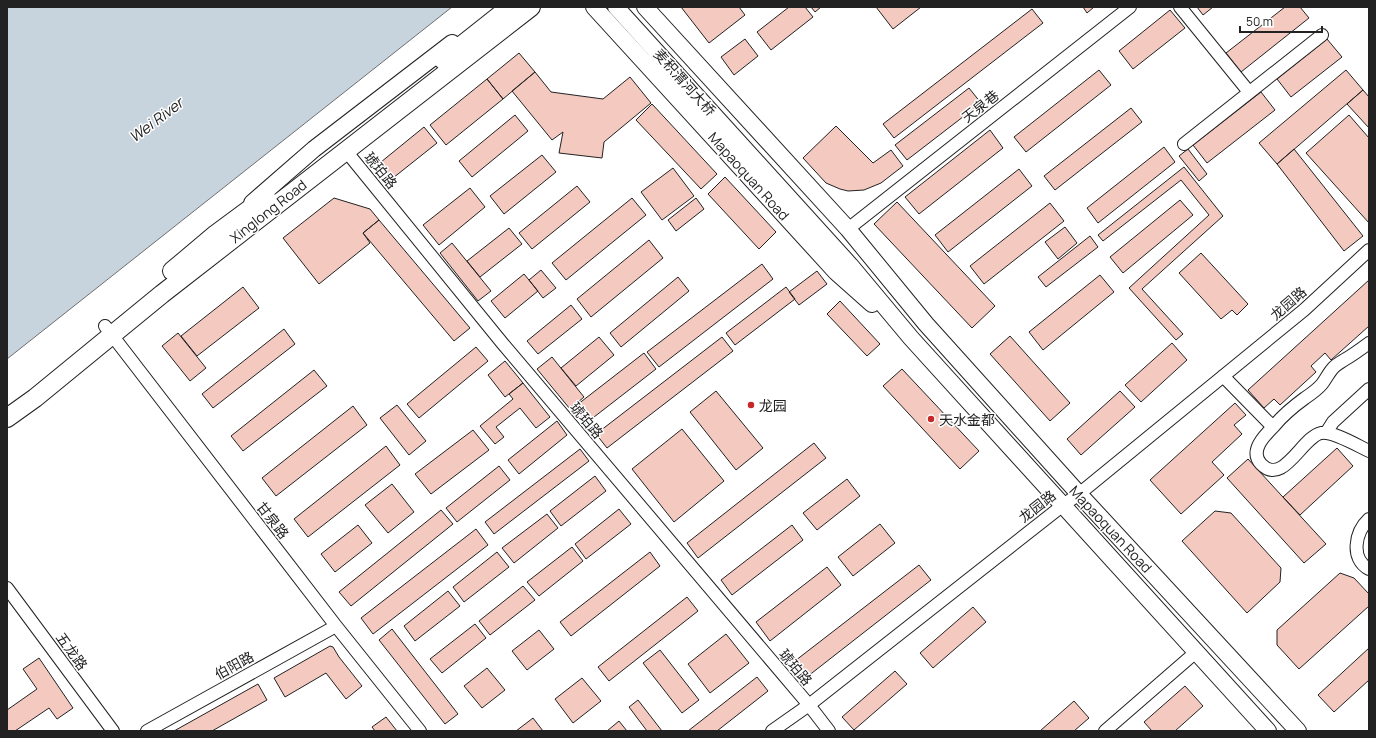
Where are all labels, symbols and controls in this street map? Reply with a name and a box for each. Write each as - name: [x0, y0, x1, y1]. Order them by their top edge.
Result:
- scale bar: [1240, 8, 1322, 34]
- text: 50 m: [1246, 13, 1273, 30]
- street label: 麦积渭河大桥: [650, 44, 720, 120]
- street label: 天泉巷: [958, 86, 1002, 126]
- water label: Wei River: [125, 91, 189, 147]
- street label: Mapaoquan Road: [704, 128, 794, 224]
- street label: 琥珀路: [360, 148, 402, 192]
- street label: Xinglong Road: [226, 175, 310, 247]
- street label: 龙园路: [1266, 282, 1310, 324]
- place label: 龙园: [759, 396, 787, 415]
- street label: 琥珀路: [566, 398, 608, 442]
- marker: 龙园: [746, 400, 756, 410]
- place label: 天水金都: [939, 410, 995, 429]
- marker: 天水金都: [926, 414, 936, 424]
- street label: Mapaoquan Road: [1066, 481, 1156, 577]
- street label: 龙园路: [1015, 486, 1059, 526]
- street label: 甘泉路: [253, 498, 293, 542]
- street label: 五龙路: [52, 628, 92, 674]
- street label: 琥珀路: [775, 645, 817, 689]
- street label: 伯阳路: [211, 647, 257, 683]

